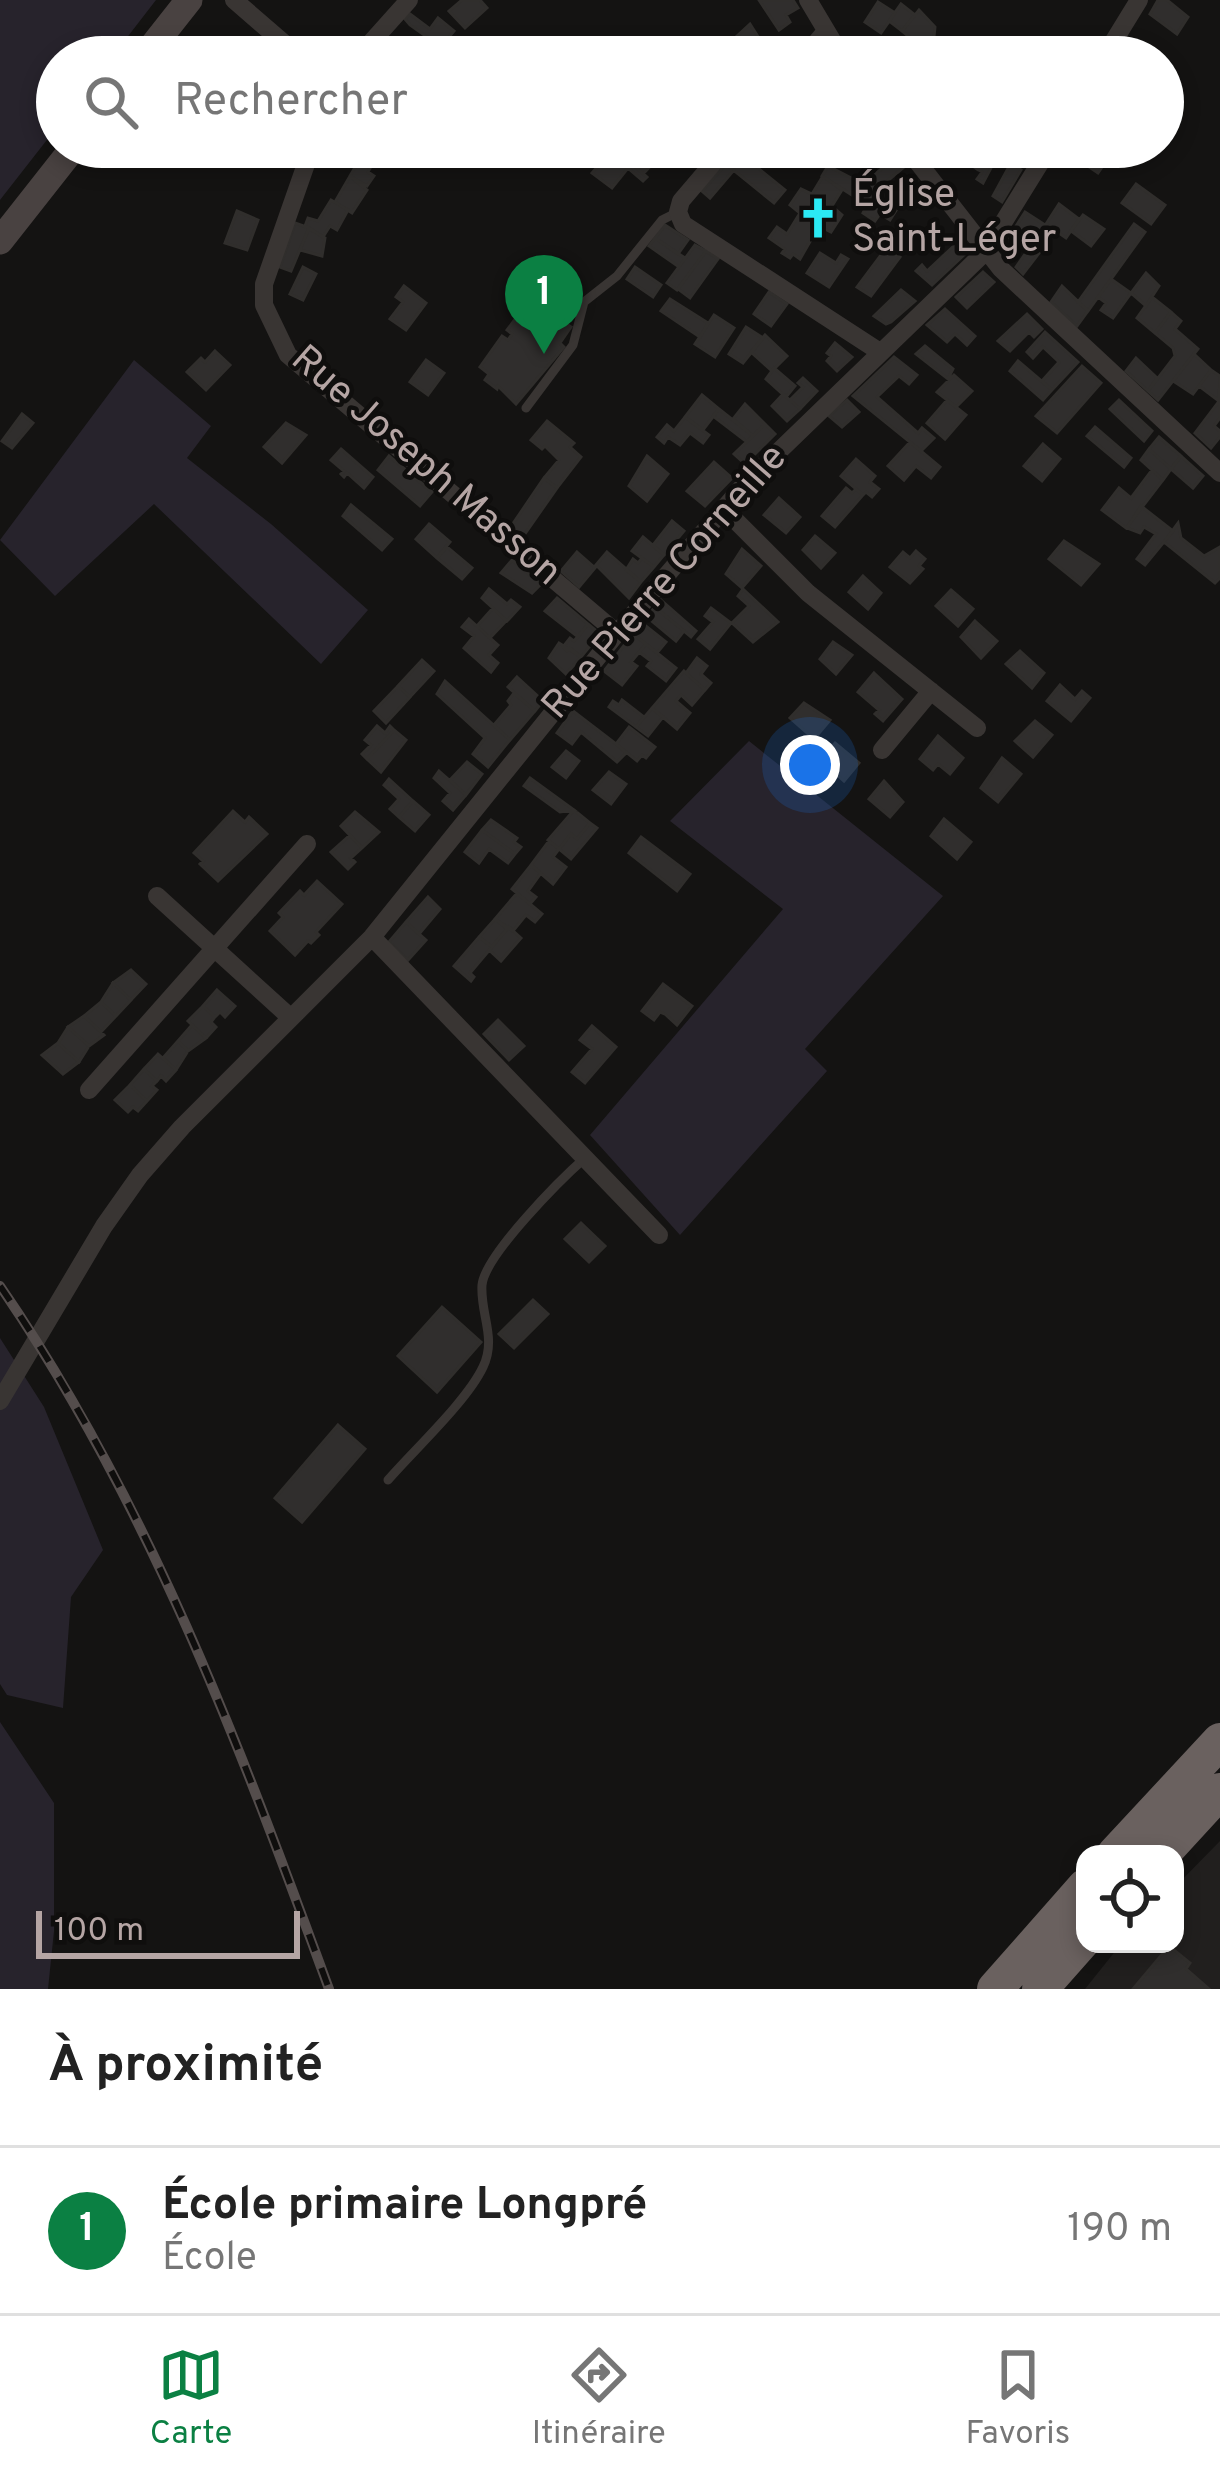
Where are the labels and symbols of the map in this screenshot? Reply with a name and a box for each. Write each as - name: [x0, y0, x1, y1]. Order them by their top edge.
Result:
- place label: Église Saint-Léger: [852, 169, 1056, 266]
- church icon: Église Saint-Léger: [795, 195, 841, 241]
- pin: 1: [505, 255, 583, 354]
- street label: Rue Joseph Masson: [280, 336, 570, 598]
- street label: Rue Pierre Corneille: [533, 435, 799, 731]
- your location: [780, 735, 840, 795]
- scale bar: [36, 1905, 300, 1958]

